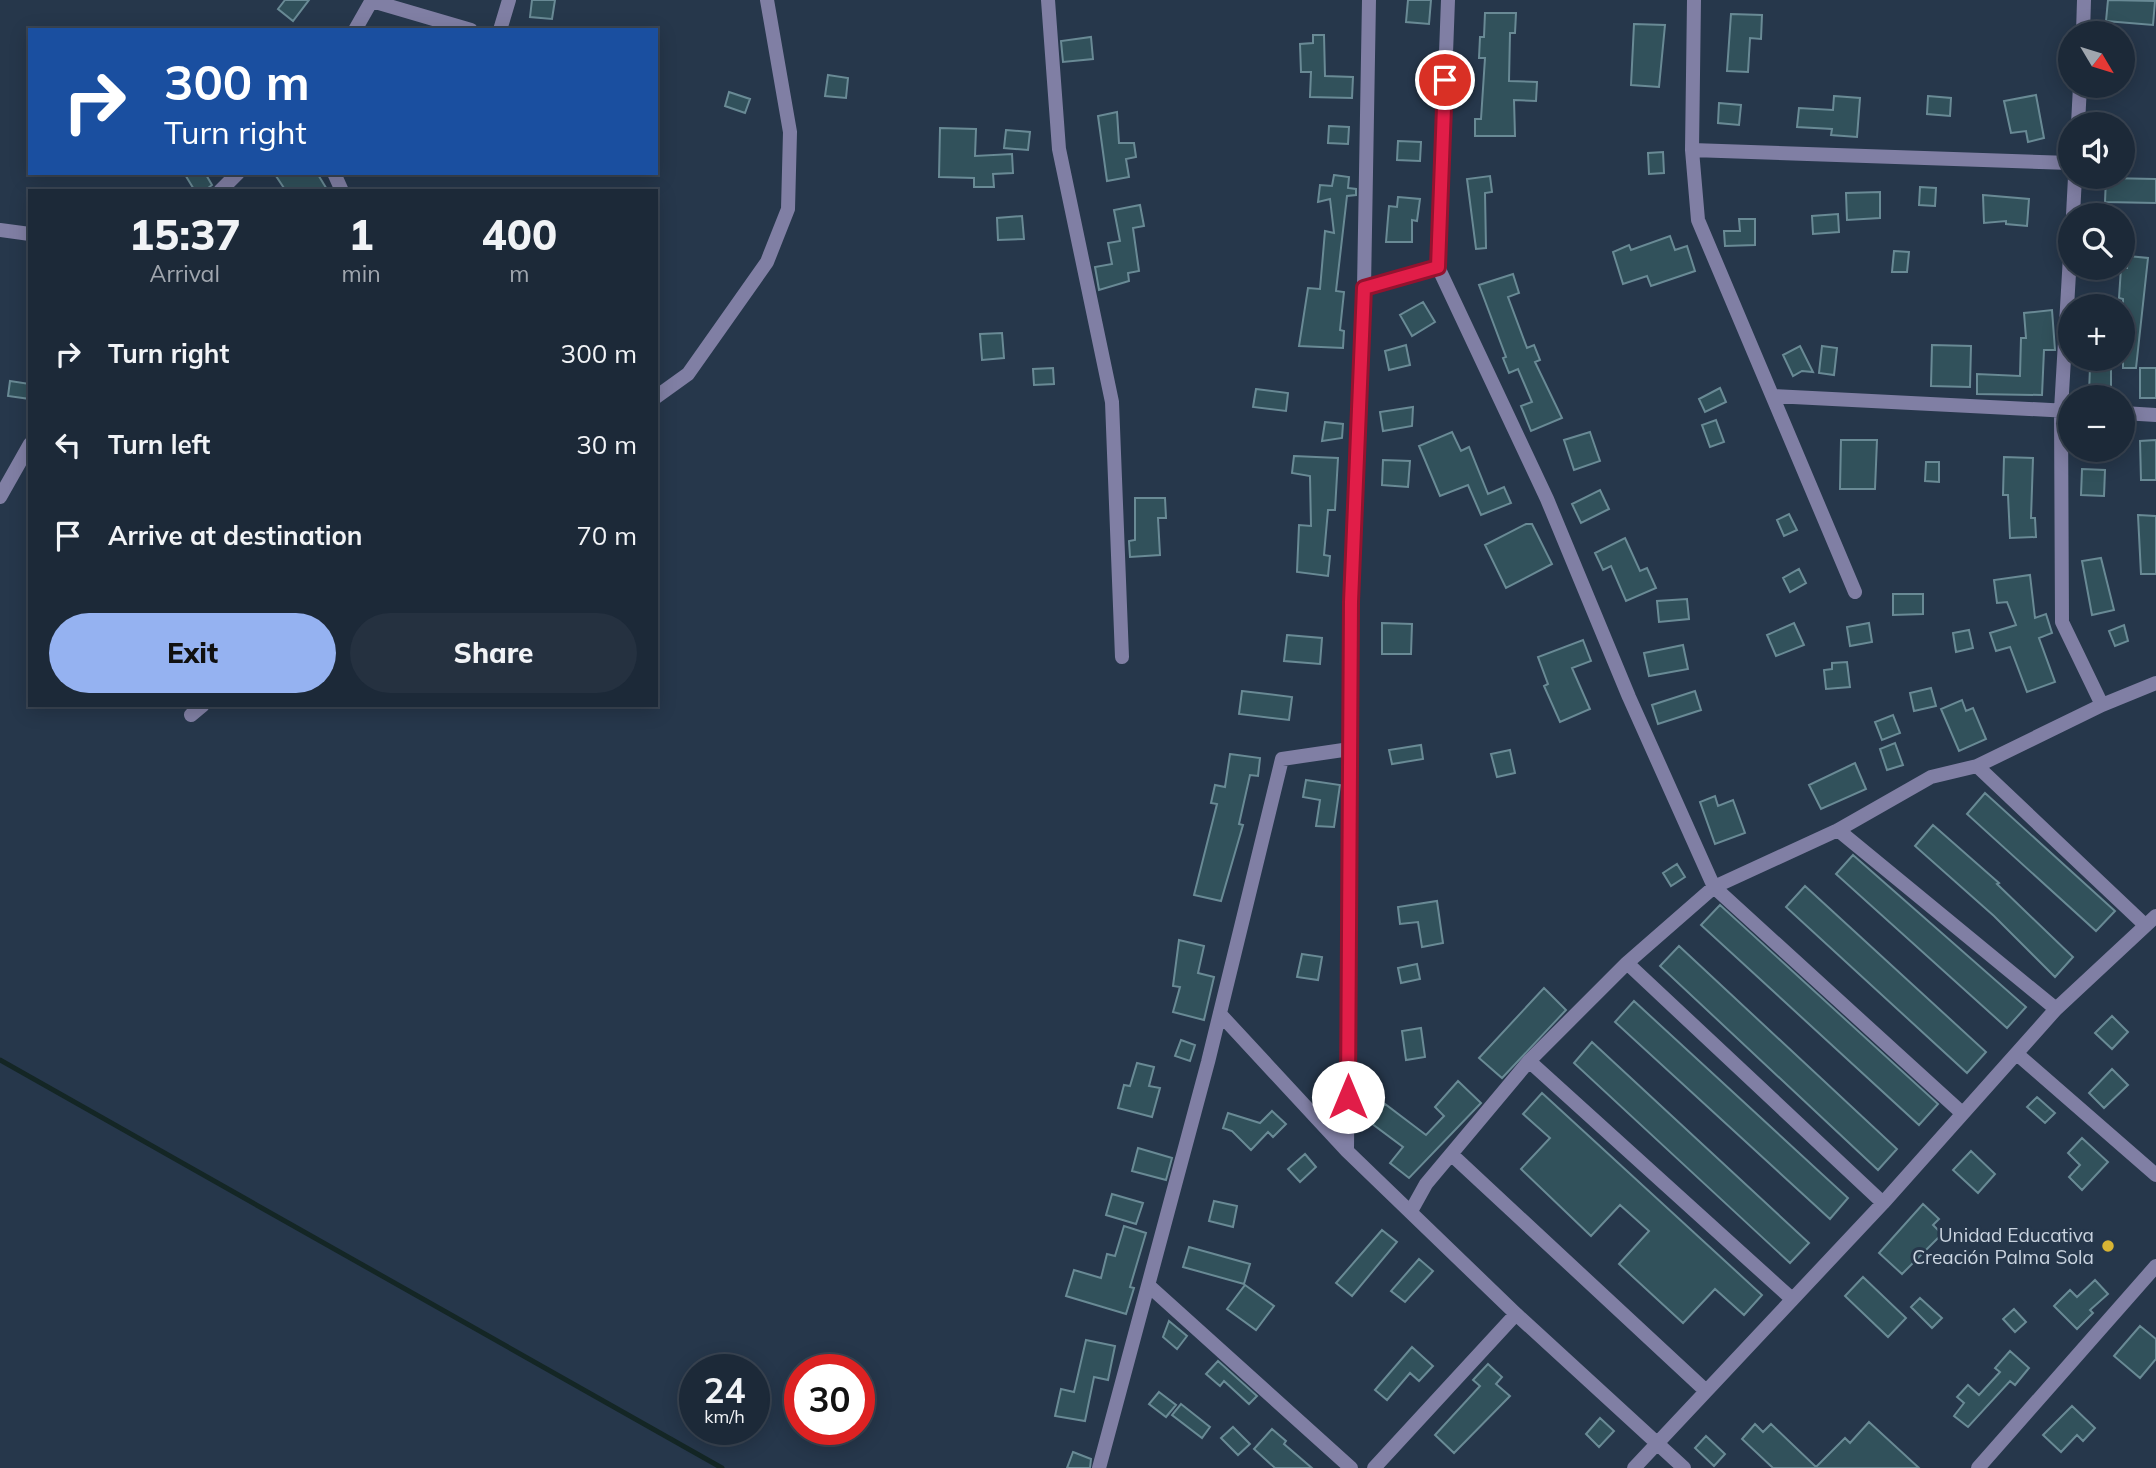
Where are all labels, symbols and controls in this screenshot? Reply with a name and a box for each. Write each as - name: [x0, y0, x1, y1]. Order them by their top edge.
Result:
- north arrow: [2058, 21, 2135, 98]
- map controls: [2058, 21, 2135, 462]
- pin: [1415, 50, 1475, 110]
- text: 300 m: [164, 51, 310, 112]
- icon: right: [49, 56, 140, 147]
- icon: arrive: [1426, 61, 1464, 99]
- text: Turn right: [164, 112, 307, 152]
- button: sound: [2058, 112, 2135, 189]
- button: search: [2058, 203, 2135, 280]
- text: 15:37: [129, 208, 241, 261]
- text: 1: [348, 208, 374, 261]
- text: 400: [482, 208, 557, 261]
- text: Arrival: [150, 259, 220, 288]
- text: min: [341, 259, 381, 288]
- text: m: [509, 259, 529, 288]
- button: +: [2058, 294, 2135, 371]
- icon: right: [49, 335, 87, 373]
- text: Turn right: [108, 337, 229, 370]
- text: 300 m: [561, 337, 637, 370]
- button: −: [2058, 385, 2135, 462]
- icon: left: [49, 426, 87, 464]
- text: Turn left: [108, 428, 210, 461]
- text: 30 m: [576, 428, 637, 461]
- icon: arrive: [49, 517, 87, 555]
- text: Arrive at destination: [108, 519, 363, 552]
- text: 70 m: [576, 519, 637, 552]
- button: Exit: [49, 613, 336, 693]
- button: Share: [350, 613, 637, 693]
- position arrow: [1311, 1060, 1385, 1134]
- place label: Unidad Educativa Creación Palma Sola: [1912, 1223, 2094, 1269]
- marker: Unidad Educativa Creación Palma Sola: [2100, 1238, 2116, 1254]
- speed limit sign: 30: [784, 1354, 875, 1445]
- text: 24: [703, 1368, 746, 1412]
- text: km/h: [704, 1405, 745, 1428]

